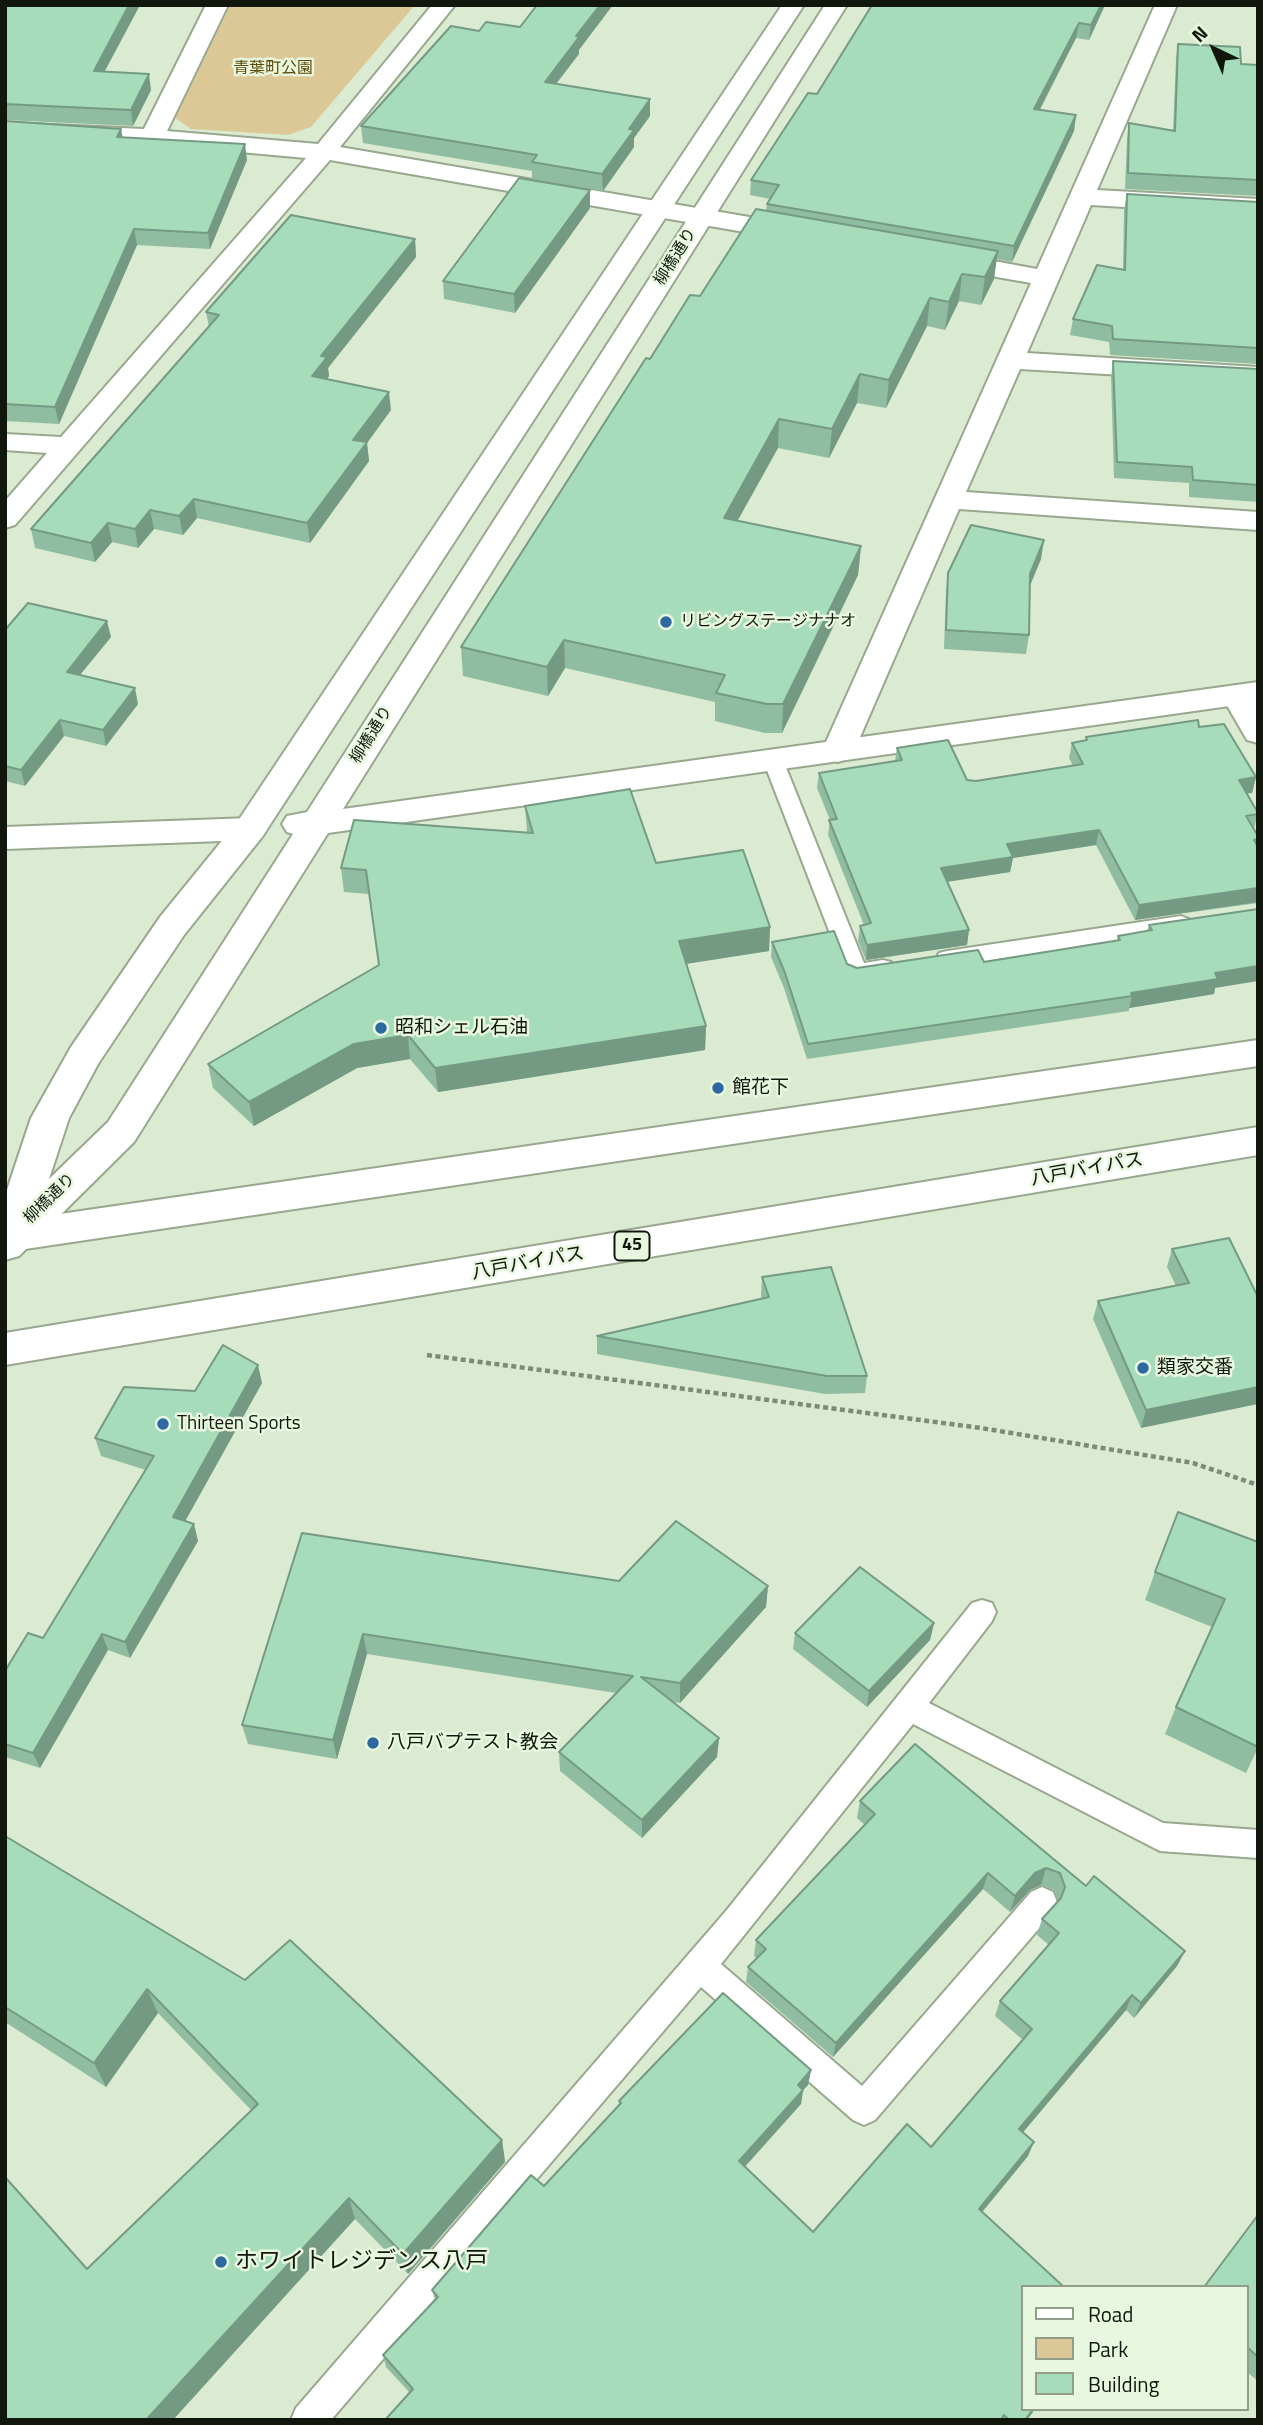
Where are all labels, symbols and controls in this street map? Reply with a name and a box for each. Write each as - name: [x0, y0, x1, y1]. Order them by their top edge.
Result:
- north arrow: [1179, 14, 1249, 84]
- text: N: [1184, 19, 1214, 49]
- park label: 青葉町公園: [233, 59, 313, 79]
- street label: 柳橋通り: [651, 225, 701, 289]
- place label: リビングステージナナオ: [680, 612, 856, 632]
- marker: リビングステージナナオ: [658, 614, 674, 630]
- street label: 柳橋通り: [347, 703, 397, 767]
- place label: 昭和シェル石油: [395, 1017, 528, 1039]
- marker: 昭和シェル石油: [373, 1020, 389, 1036]
- place label: 館花下: [732, 1077, 789, 1099]
- marker: 館花下: [710, 1080, 726, 1096]
- street label: 八戸バイパス: [1029, 1149, 1145, 1191]
- street label: 柳橋通り: [20, 1170, 80, 1228]
- road number: 45: [614, 1232, 650, 1260]
- street label: 八戸バイパス: [470, 1243, 586, 1285]
- place label: 類家交番: [1157, 1357, 1233, 1379]
- marker: 類家交番: [1135, 1360, 1151, 1376]
- place label: Thirteen Sports: [177, 1413, 301, 1435]
- marker: Thirteen Sports: [155, 1416, 171, 1432]
- place label: 八戸バプテスト教会: [387, 1732, 558, 1754]
- marker: 八戸バプテスト教会: [365, 1735, 381, 1751]
- place label: ホワイトレジデンス八戸: [235, 2248, 488, 2276]
- marker: ホワイトレジデンス八戸: [213, 2254, 229, 2270]
- legend: [1021, 2285, 1249, 2411]
- text: Road: [1088, 2298, 1133, 2330]
- text: Park: [1088, 2333, 1128, 2365]
- text: Building: [1088, 2368, 1159, 2400]

